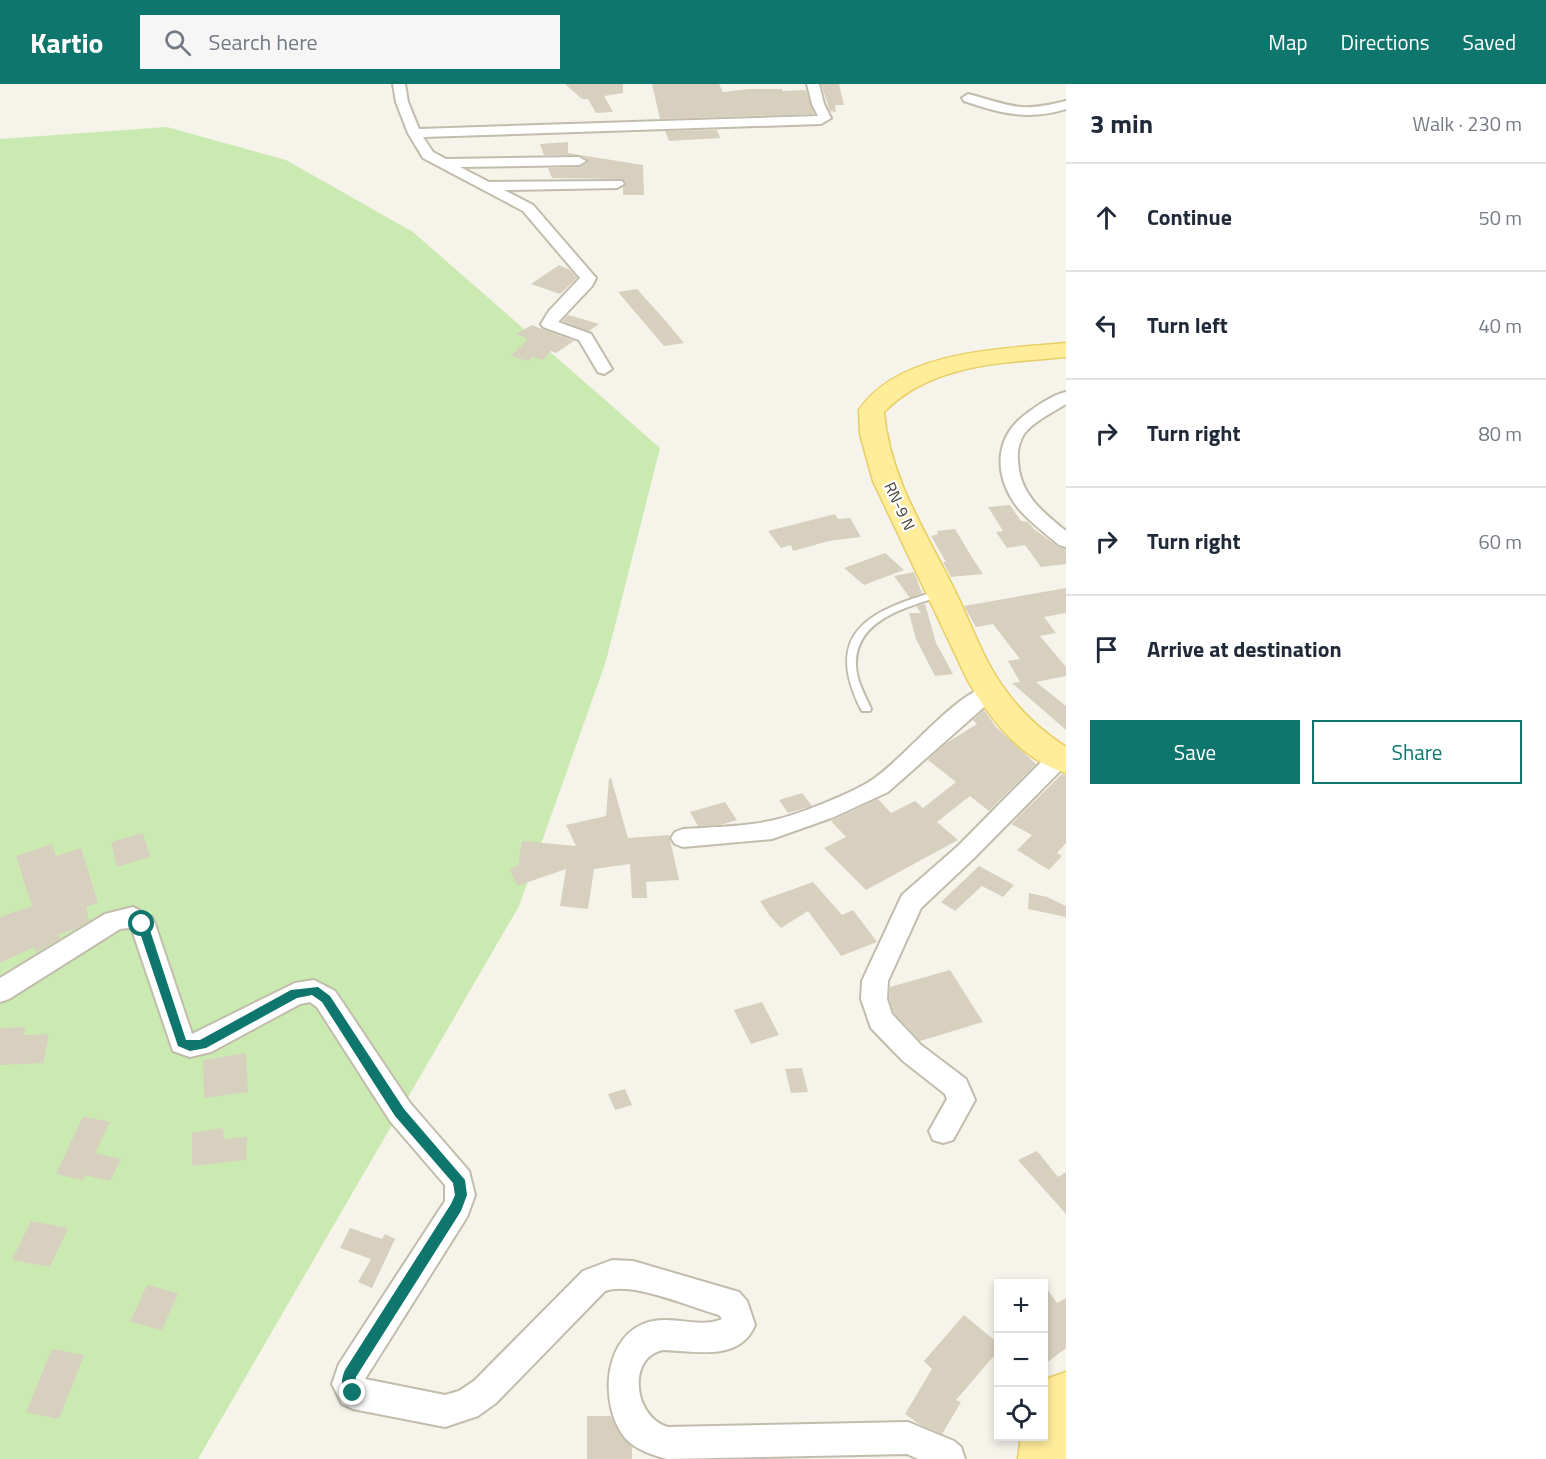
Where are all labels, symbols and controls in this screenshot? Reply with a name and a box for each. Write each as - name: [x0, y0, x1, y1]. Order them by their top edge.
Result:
- search box: [140, 15, 560, 69]
- text: Kartio: [30, 21, 104, 64]
- text: Search here: [209, 25, 318, 59]
- icon: search: [161, 26, 194, 59]
- text: Map: [1268, 26, 1308, 58]
- text: Directions: [1341, 26, 1430, 58]
- text: Saved: [1463, 26, 1516, 58]
- text: 3 min: [1090, 104, 1153, 143]
- text: Walk · 230 m: [1413, 108, 1522, 139]
- text: Continue: [1147, 200, 1232, 234]
- icon: ahead: [1090, 201, 1123, 234]
- text: 50 m: [1478, 202, 1522, 233]
- text: Turn left: [1147, 308, 1228, 342]
- icon: left: [1090, 309, 1123, 342]
- text: 40 m: [1478, 310, 1522, 341]
- text: Turn right: [1147, 416, 1241, 450]
- icon: right: [1090, 417, 1123, 450]
- text: 80 m: [1478, 418, 1522, 449]
- street label: RN-9 N: [878, 478, 922, 534]
- text: Turn right: [1147, 524, 1241, 558]
- icon: right: [1090, 525, 1123, 558]
- text: 60 m: [1478, 526, 1522, 557]
- text: Arrive at destination: [1147, 632, 1342, 666]
- icon: arrive: [1090, 633, 1123, 666]
- button: Save: [1090, 720, 1300, 784]
- button: Share: [1312, 720, 1522, 784]
- route start: [128, 910, 154, 936]
- map controls: [994, 1279, 1048, 1441]
- button: +: [994, 1279, 1048, 1333]
- button: −: [994, 1333, 1048, 1387]
- route end: [339, 1379, 365, 1405]
- button: locate: [994, 1387, 1048, 1441]

